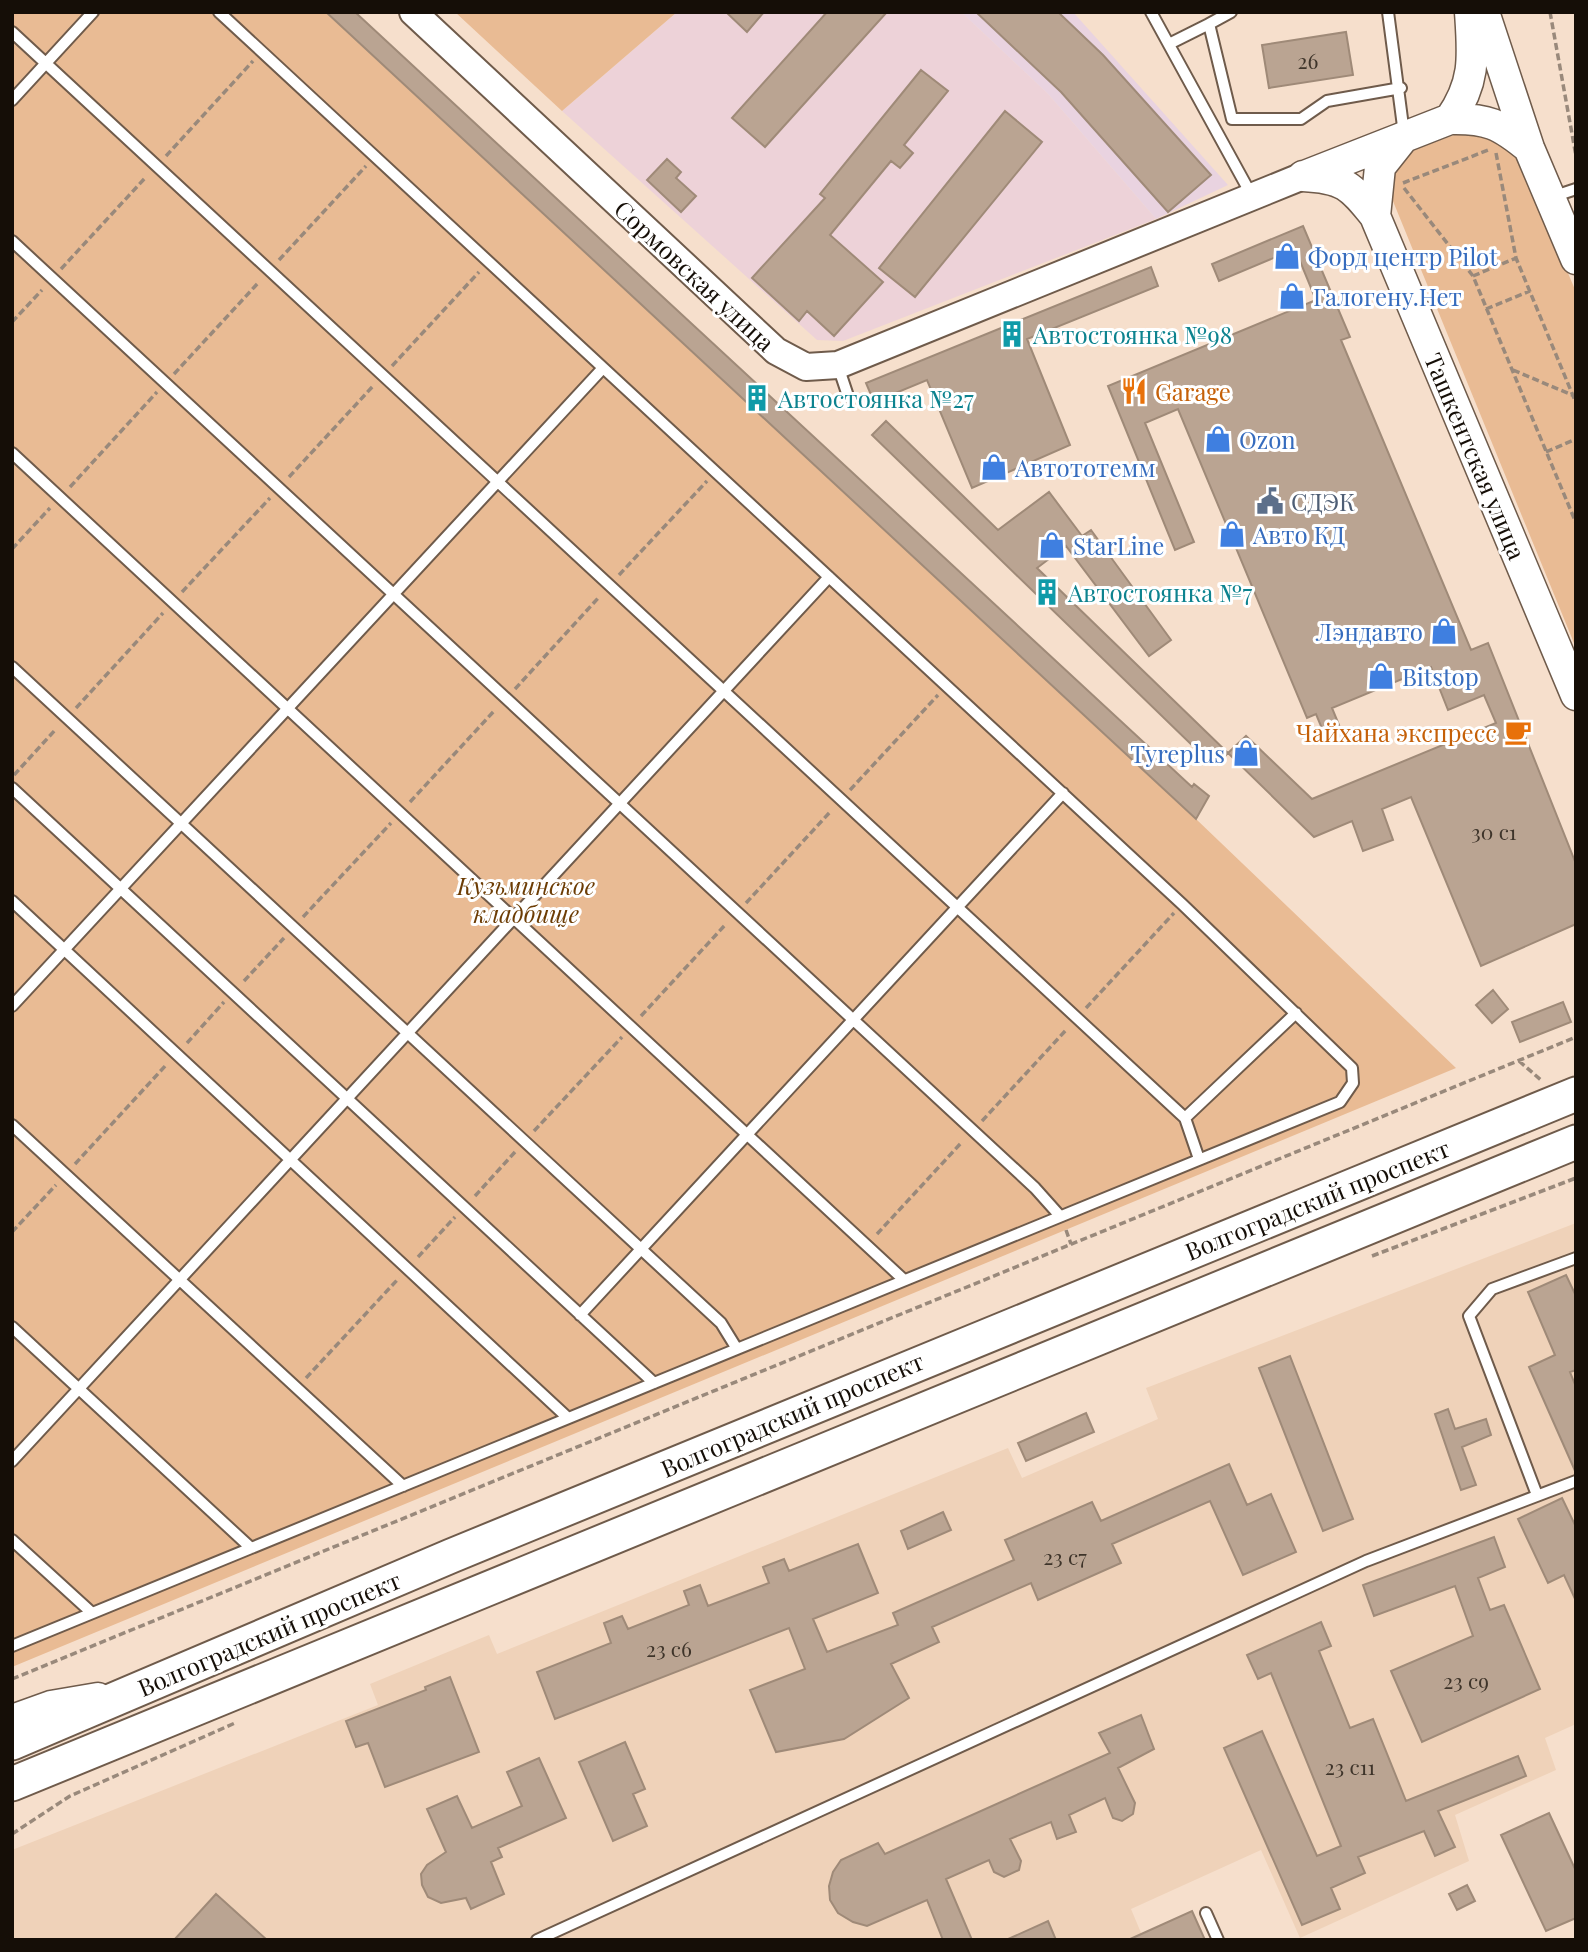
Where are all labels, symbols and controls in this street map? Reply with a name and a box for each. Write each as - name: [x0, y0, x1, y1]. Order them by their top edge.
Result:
- house number: 26: [1298, 46, 1319, 74]
- street label: Сормовская улица: [608, 192, 782, 358]
- place label: Форд центр Pilot: [1308, 240, 1498, 272]
- shop icon: Форд центр Pilot: [1272, 241, 1302, 271]
- place label: Галогену.Нет: [1313, 280, 1462, 312]
- shop icon: Галогену.Нет: [1277, 281, 1307, 311]
- place label: Автостоянка №98: [1032, 318, 1232, 350]
- building icon: Автостоянка №98: [997, 319, 1027, 349]
- street label: Ташкентская улица: [1418, 348, 1534, 564]
- place label: Garage: [1155, 375, 1231, 407]
- restaurant icon: Garage: [1119, 376, 1149, 406]
- place label: Автостоянка №27: [777, 382, 974, 414]
- building icon: Автостоянка №27: [742, 383, 772, 413]
- place label: Ozon: [1239, 423, 1296, 455]
- shop icon: Ozon: [1203, 424, 1233, 454]
- place label: Автототемм: [1014, 451, 1156, 483]
- shop icon: Автототемм: [979, 452, 1009, 482]
- place label: СДЭК: [1291, 485, 1355, 517]
- public building icon: СДЭК: [1255, 486, 1285, 516]
- place label: Авто КД: [1252, 518, 1345, 550]
- shop icon: Авто КД: [1217, 519, 1247, 549]
- place label: StarLine: [1073, 529, 1164, 561]
- shop icon: StarLine: [1037, 530, 1067, 560]
- place label: Автостоянка №7: [1067, 576, 1252, 608]
- building icon: Автостоянка №7: [1032, 577, 1062, 607]
- place label: Лэндавто: [1315, 615, 1423, 647]
- shop icon: Лэндавто: [1429, 616, 1459, 646]
- place label: Bitstop: [1402, 660, 1479, 692]
- shop icon: Bitstop: [1366, 661, 1396, 691]
- place label: Чайхана экспресс: [1296, 716, 1497, 748]
- cafe icon: Чайхана экспресс: [1503, 717, 1533, 747]
- place label: Tyreplus: [1130, 737, 1225, 769]
- shop icon: Tyreplus: [1231, 738, 1261, 768]
- house number: 30 с1: [1471, 817, 1517, 845]
- park label: Кузьминское кладбище: [456, 869, 595, 929]
- street label: Волгоградский проспект: [1180, 1131, 1454, 1267]
- street label: Волгоградский проспект: [656, 1344, 928, 1484]
- house number: 23 с7: [1043, 1542, 1087, 1570]
- street label: Волгоградский проспект: [133, 1563, 405, 1703]
- house number: 23 с6: [646, 1634, 692, 1662]
- house number: 23 с9: [1443, 1666, 1489, 1694]
- house number: 23 с11: [1325, 1752, 1375, 1780]

